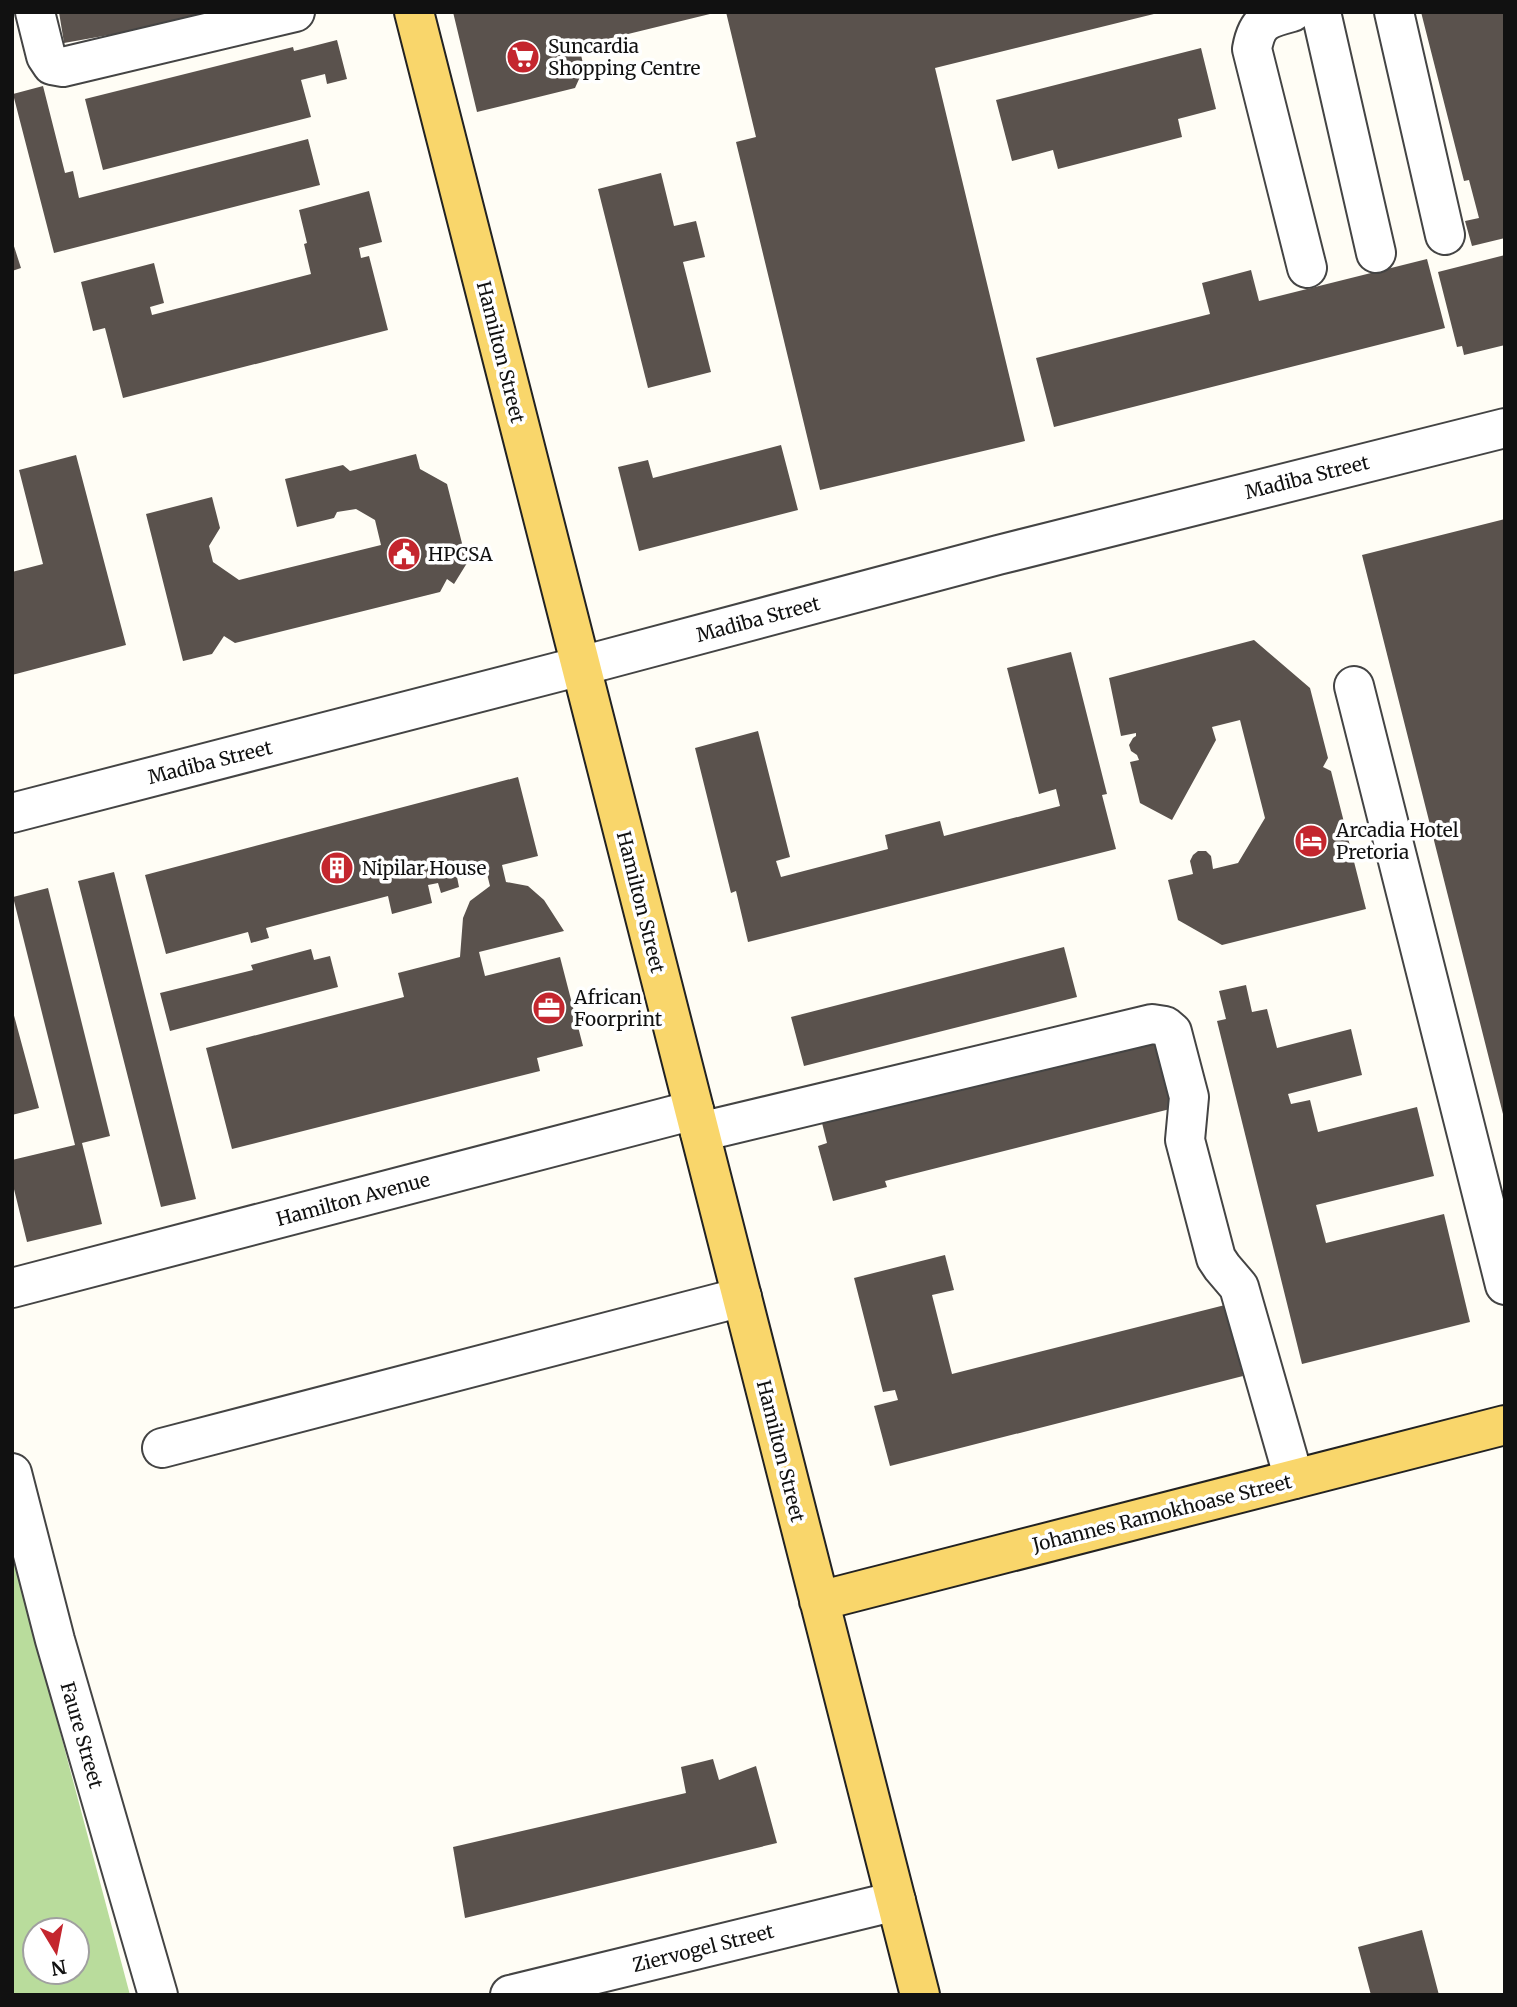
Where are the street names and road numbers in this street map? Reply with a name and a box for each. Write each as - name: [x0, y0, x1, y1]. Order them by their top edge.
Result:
- street label: Hamilton Street: [472, 279, 530, 426]
- street label: Madiba Street: [1242, 450, 1372, 504]
- street label: Madiba Street: [693, 591, 823, 647]
- street label: Madiba Street: [145, 735, 275, 789]
- street label: Hamilton Street: [612, 829, 670, 976]
- street label: Hamilton Avenue: [274, 1167, 432, 1231]
- street label: Hamilton Street: [752, 1378, 810, 1525]
- street label: Johannes Ramokhoase Street: [1029, 1469, 1295, 1557]
- street label: Faure Street: [55, 1679, 109, 1791]
- street label: Ziervogel Street: [630, 1919, 777, 1977]

